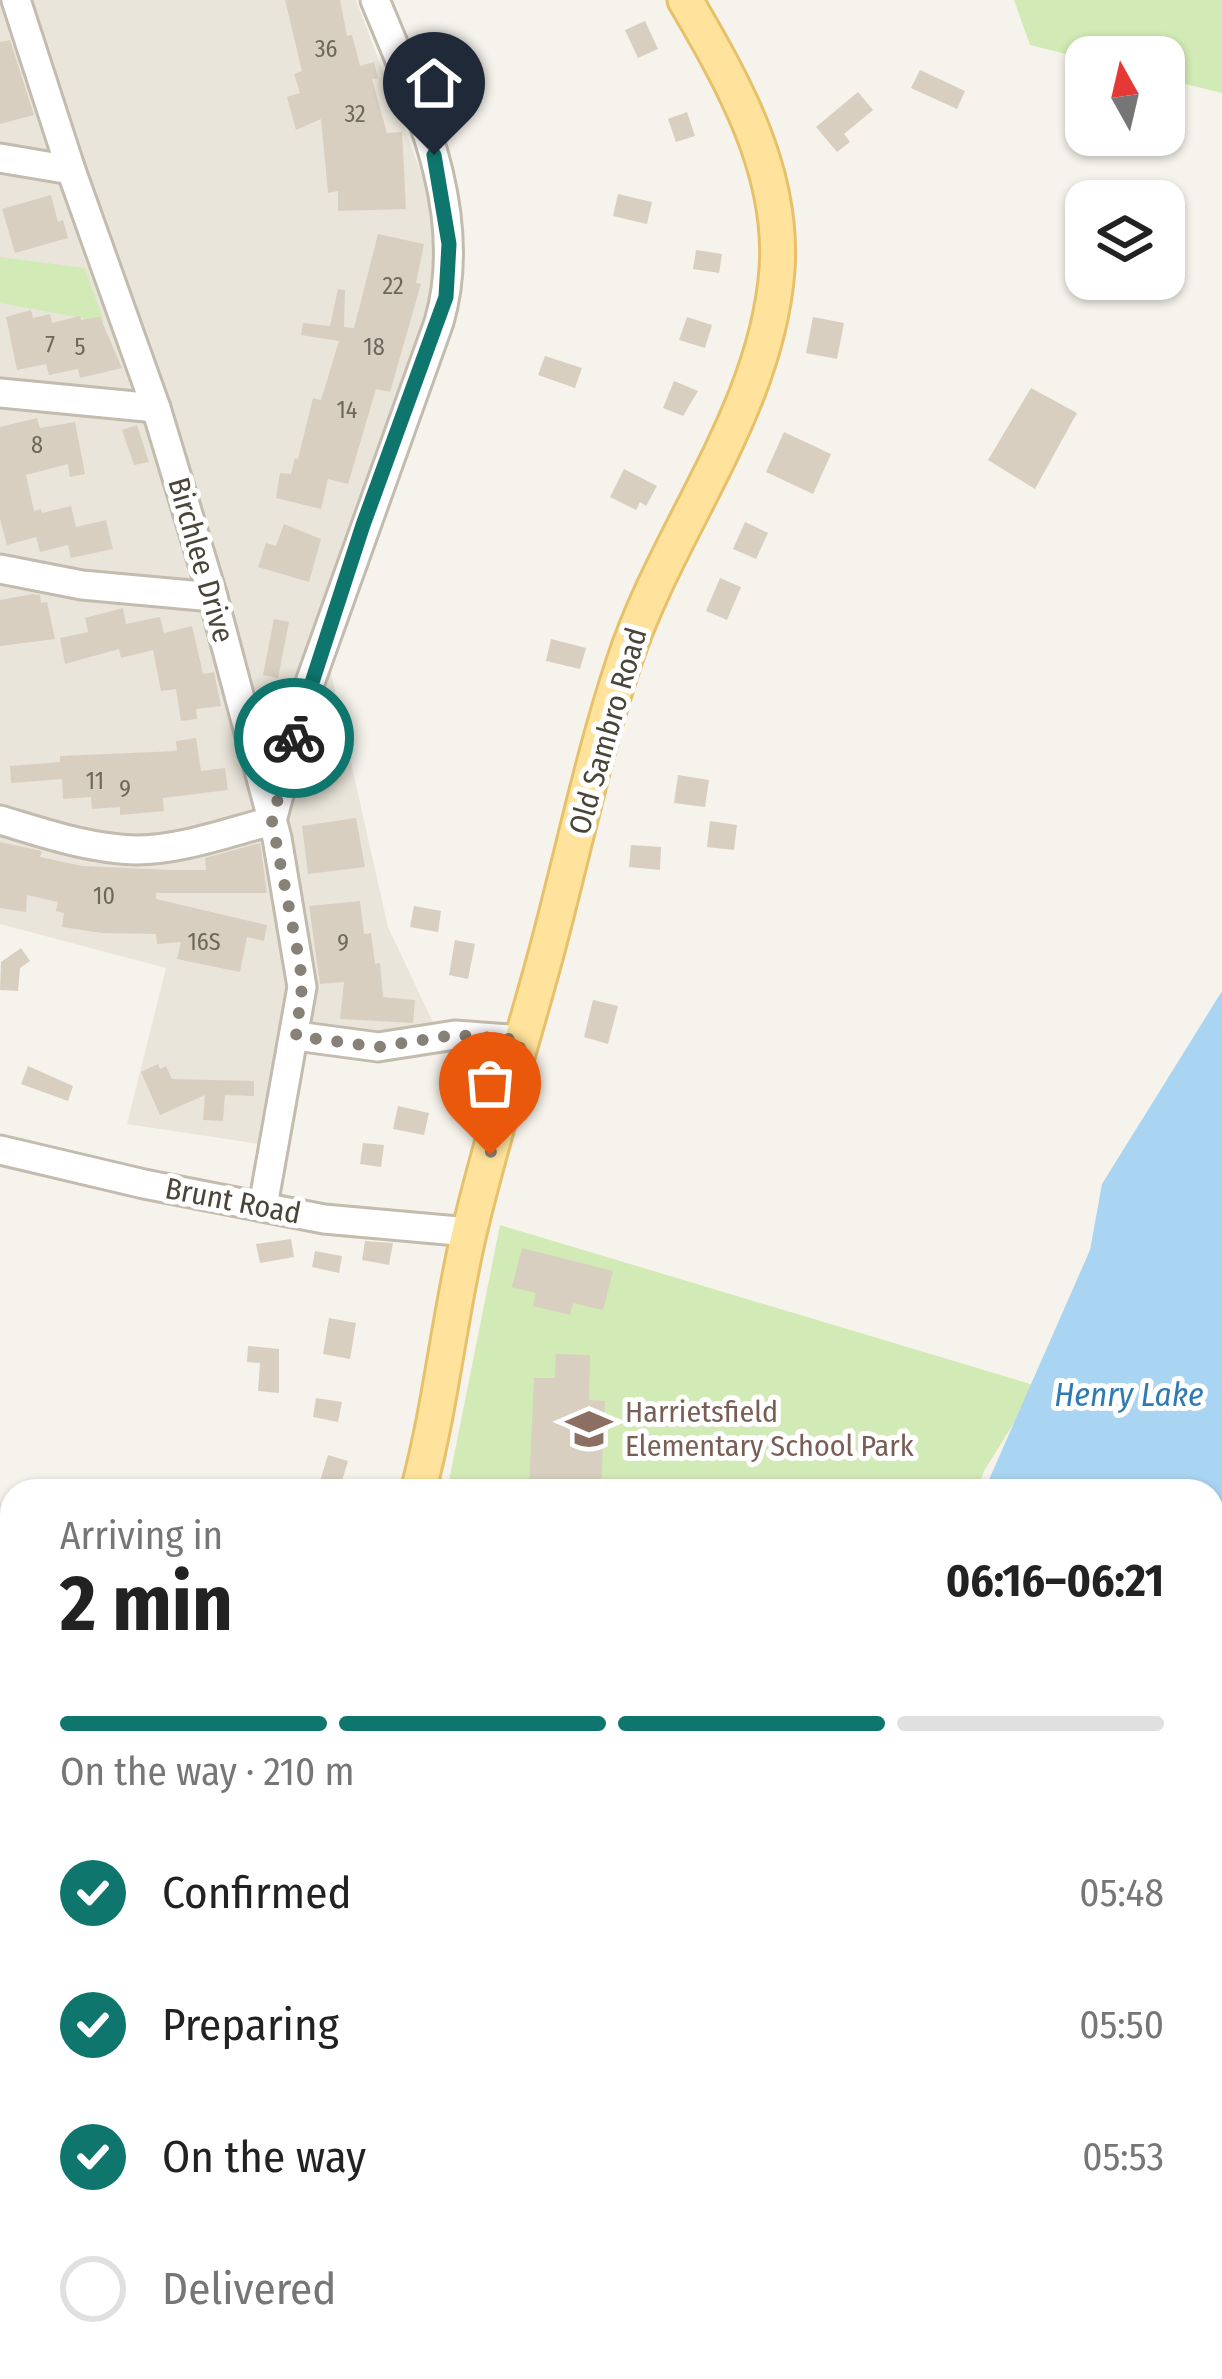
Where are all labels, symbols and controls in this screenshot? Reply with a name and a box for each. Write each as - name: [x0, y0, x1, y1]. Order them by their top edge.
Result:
- pin: [383, 32, 485, 155]
- house number: 36: [315, 35, 337, 63]
- north arrow: [1065, 36, 1185, 156]
- map controls: [1065, 36, 1185, 300]
- icon: home: [401, 50, 467, 116]
- house number: 32: [344, 100, 366, 128]
- button: layers: [1065, 180, 1185, 300]
- house number: 22: [382, 272, 404, 300]
- house number: 7: [45, 331, 55, 359]
- house number: 5: [74, 333, 86, 361]
- house number: 18: [363, 333, 385, 361]
- house number: 14: [337, 396, 357, 424]
- house number: 8: [31, 431, 43, 459]
- street label: Birchlee Drive: [160, 473, 242, 647]
- street label: Old Sambro Road: [561, 624, 655, 838]
- courier: [234, 678, 354, 798]
- icon: bike: [261, 705, 327, 771]
- house number: 11: [86, 767, 104, 795]
- house number: 9: [119, 775, 131, 803]
- house number: 10: [93, 882, 115, 910]
- house number: 16S: [187, 928, 221, 956]
- house number: 9: [337, 929, 349, 957]
- pin: [439, 1032, 541, 1155]
- icon: bag: [457, 1050, 523, 1116]
- street label: Brunt Road: [162, 1170, 304, 1232]
- water label: Henry Lake: [1054, 1375, 1204, 1415]
- place label: Harrietsfield Elementary School Park: [625, 1394, 914, 1464]
- school or university icon: Harrietsfield Elementary School Park: [564, 1404, 614, 1454]
- text: Arriving in: [60, 1513, 223, 1559]
- text: 06:16–06:21: [946, 1554, 1164, 1608]
- text: 2 min: [60, 1557, 233, 1651]
- text: On the way · 210 m: [60, 1749, 355, 1795]
- icon: check: [60, 1860, 126, 1926]
- text: Confirmed: [162, 1866, 352, 1920]
- text: 05:48: [1079, 1870, 1164, 1916]
- icon: check: [60, 1992, 126, 2058]
- text: Preparing: [162, 1998, 339, 2052]
- text: 05:50: [1079, 2002, 1164, 2048]
- icon: check: [60, 2124, 126, 2190]
- text: On the way: [162, 2130, 366, 2184]
- text: 05:53: [1082, 2134, 1164, 2180]
- text: Delivered: [162, 2262, 336, 2316]

